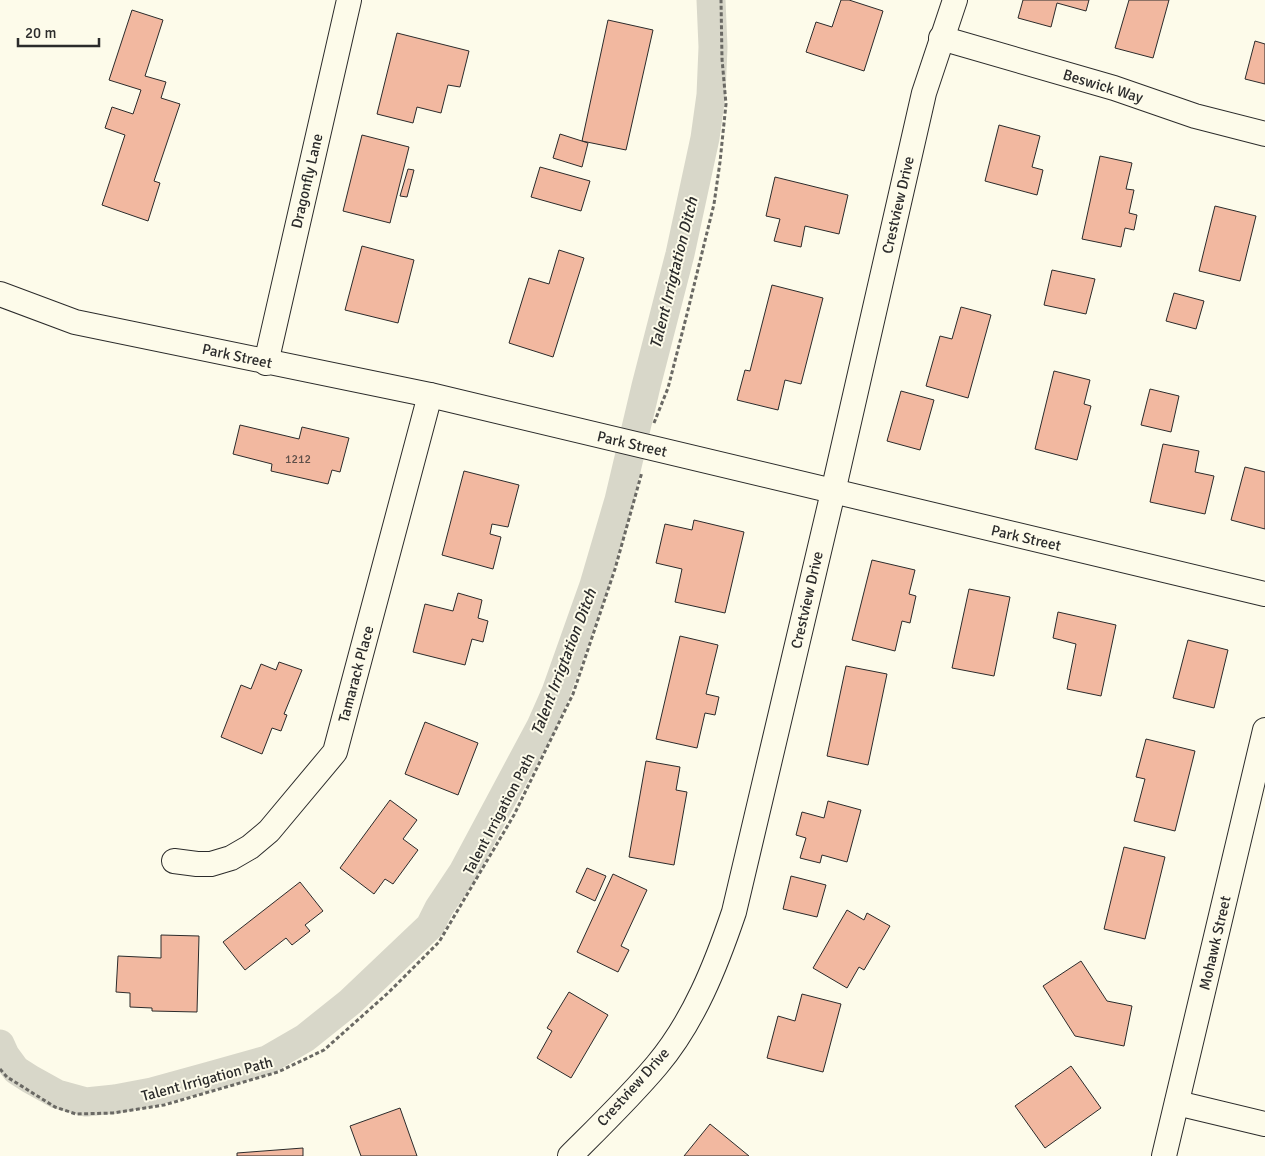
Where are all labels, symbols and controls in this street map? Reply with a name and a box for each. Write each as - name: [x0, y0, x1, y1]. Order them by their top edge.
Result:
- scale bar: [18, 15, 99, 47]
- text: 20 m: [25, 24, 56, 42]
- street label: Beswick Way: [1061, 65, 1145, 107]
- street label: Dragonfly Lane: [287, 132, 327, 230]
- street label: Crestview Drive: [878, 155, 918, 255]
- water label: Talent Irrigtation Ditch: [646, 194, 703, 351]
- street label: Park Street: [200, 340, 274, 372]
- street label: Park Street: [595, 427, 669, 461]
- house number: 1212: [285, 452, 311, 467]
- street label: Park Street: [989, 521, 1063, 555]
- street label: Crestview Drive: [787, 550, 827, 650]
- water label: Talent Irrigtation Ditch: [527, 585, 602, 738]
- street label: Tamarack Place: [334, 624, 378, 724]
- street label: Talent Irrigation Path: [459, 750, 539, 878]
- street label: Mohawk Street: [1195, 894, 1235, 992]
- street label: Crestview Drive: [593, 1044, 673, 1130]
- street label: Talent Irrigation Path: [139, 1053, 275, 1105]

